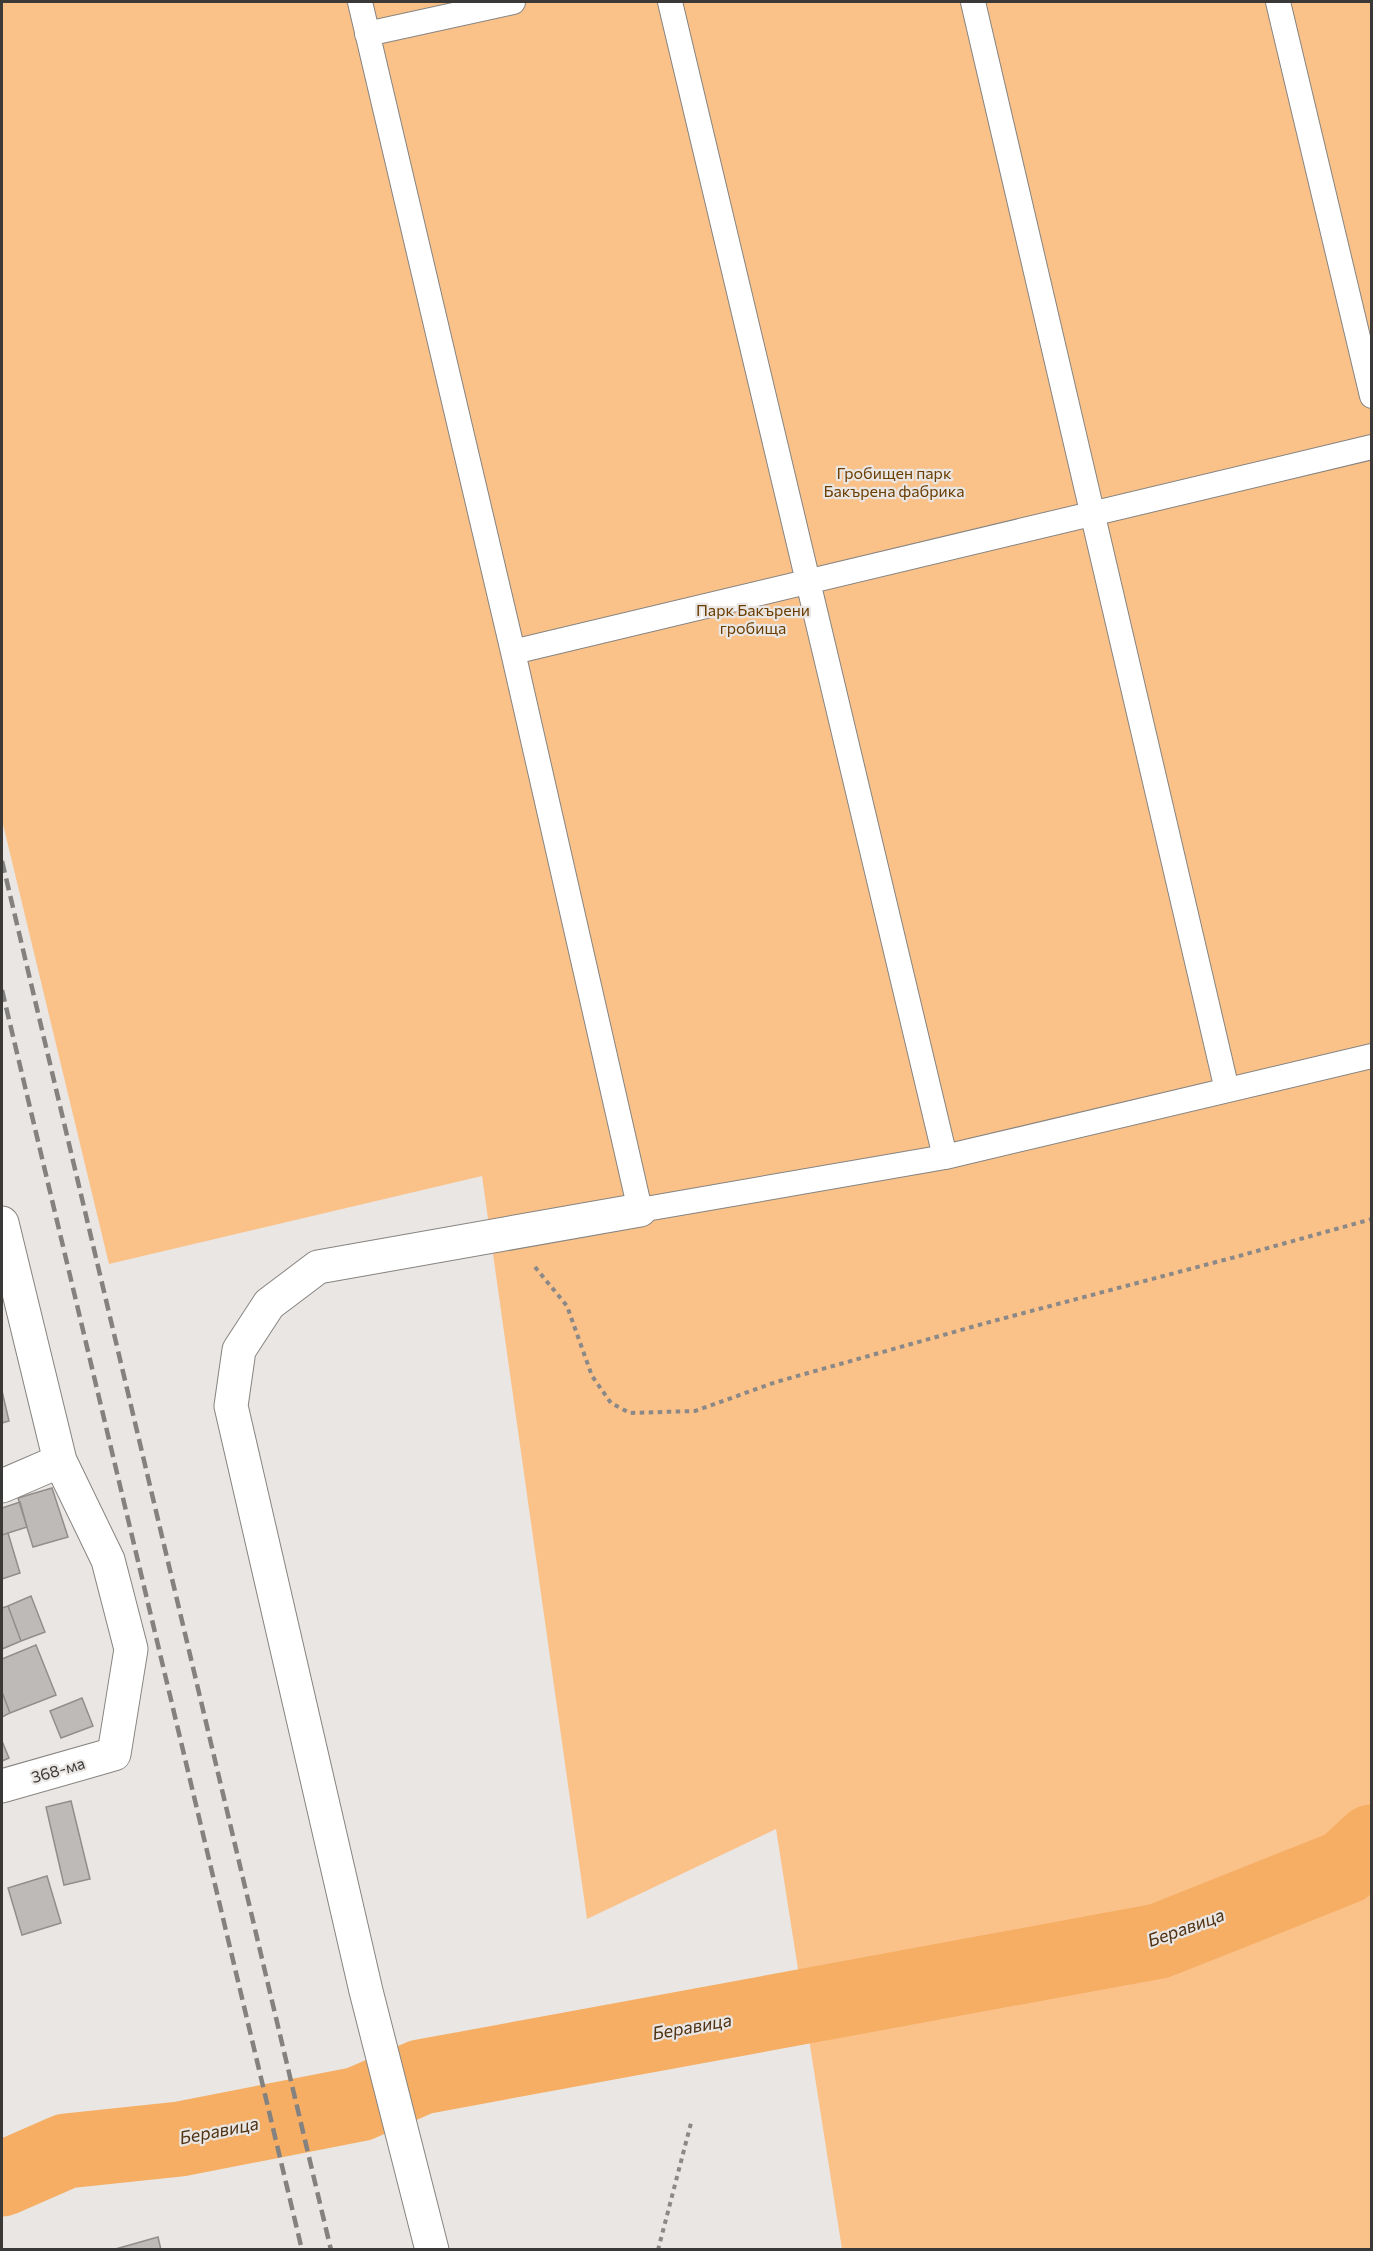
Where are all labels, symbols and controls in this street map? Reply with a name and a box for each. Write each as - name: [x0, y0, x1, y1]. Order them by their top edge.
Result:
- park label: Гробищен парк Бакърена фабрика: [823, 463, 965, 500]
- park label: Парк Бакърени гробища: [696, 600, 810, 637]
- street label: 368-ма: [29, 1753, 87, 1786]
- water label: Беравица: [1144, 1903, 1227, 1951]
- water label: Беравица: [650, 2008, 733, 2044]
- water label: Беравица: [177, 2112, 260, 2148]

